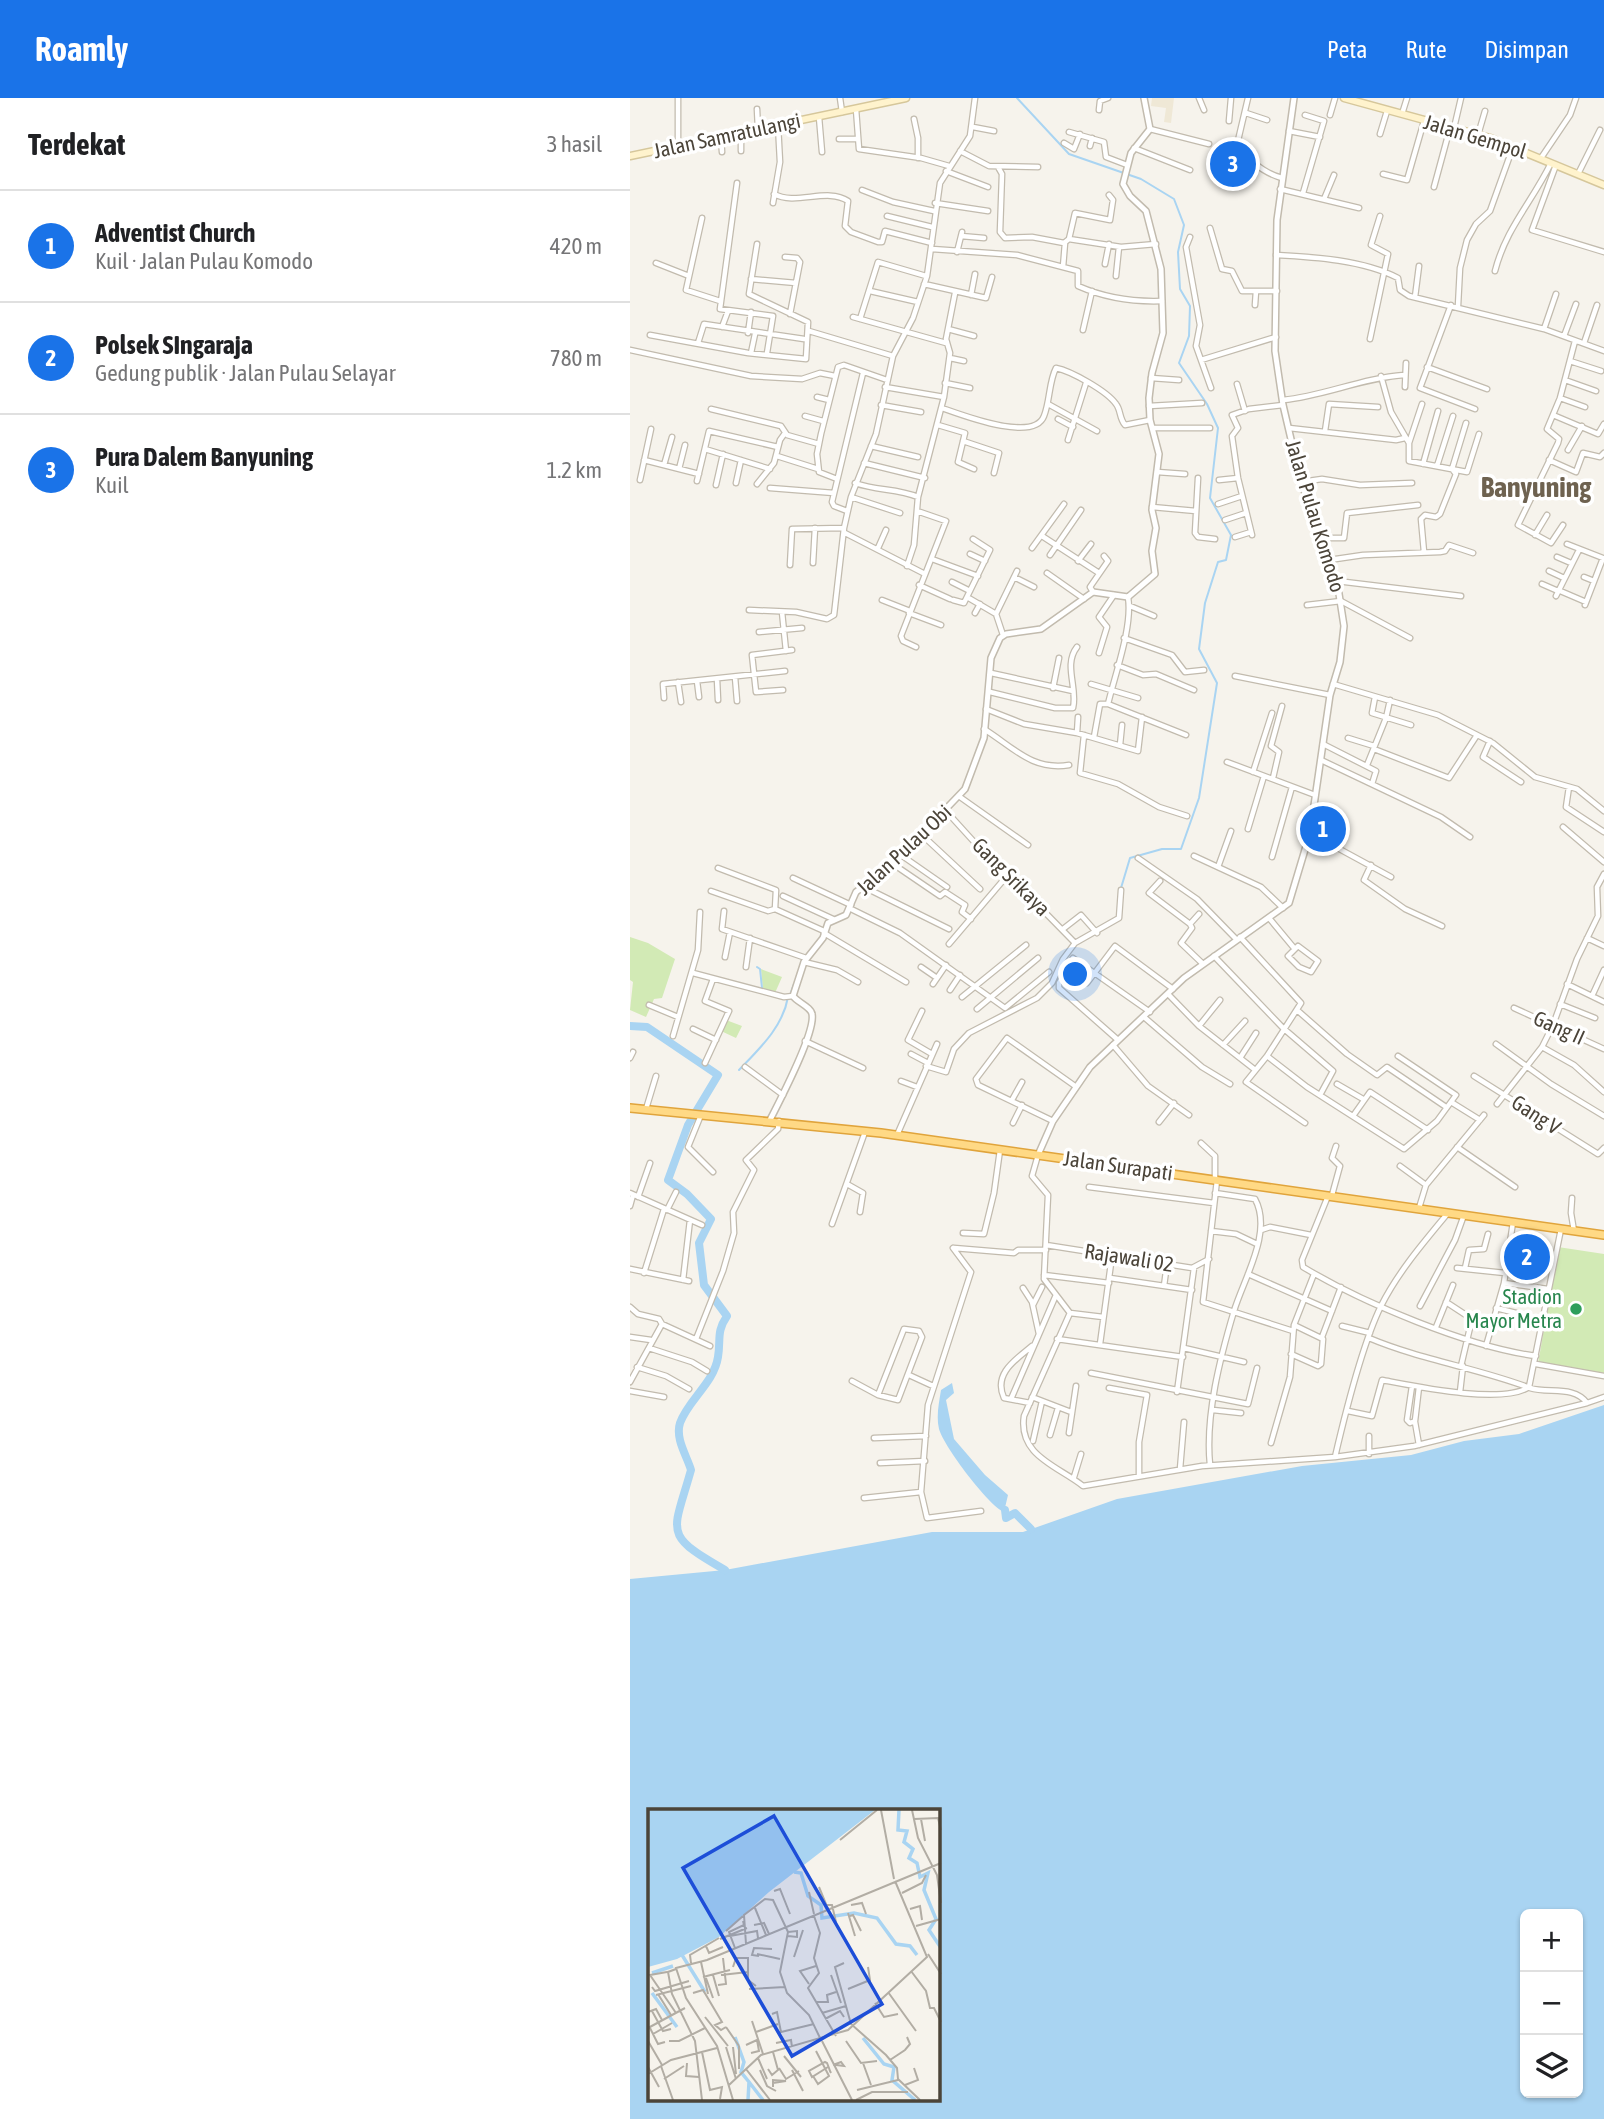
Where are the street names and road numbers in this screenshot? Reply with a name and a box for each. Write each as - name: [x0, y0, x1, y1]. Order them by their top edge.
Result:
- street label: Jalan Samratulangi: [651, 108, 802, 162]
- street label: Jalan Gempol: [1421, 109, 1530, 163]
- street label: Jalan Pulau Komodo: [1281, 437, 1351, 595]
- street label: Jalan Pulau Obi: [851, 799, 956, 899]
- street label: Gang Srikaya: [968, 832, 1056, 920]
- street label: Gang II: [1530, 1005, 1589, 1049]
- street label: Gang V: [1508, 1090, 1566, 1139]
- street label: Jalan Surapati: [1062, 1145, 1174, 1185]
- street label: Rajawali 02: [1083, 1238, 1175, 1276]

